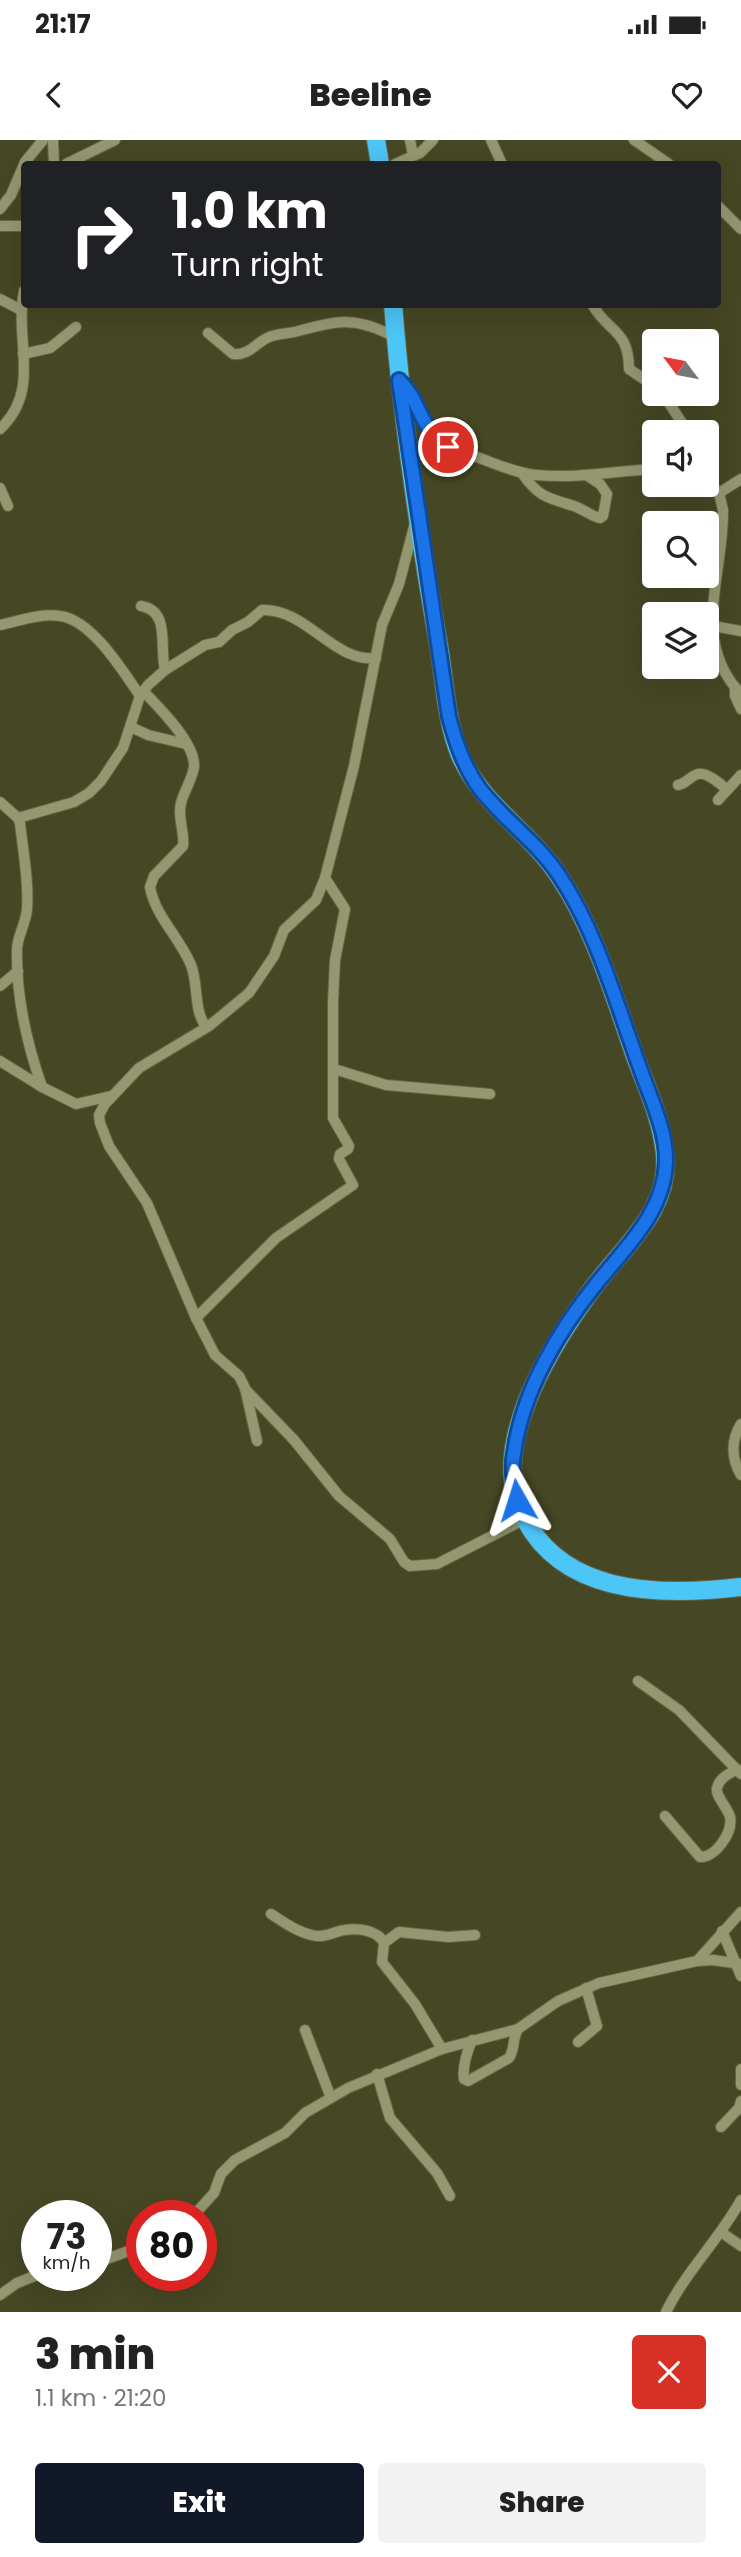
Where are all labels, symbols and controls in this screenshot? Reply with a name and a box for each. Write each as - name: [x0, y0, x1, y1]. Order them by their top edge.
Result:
- text: 21:17: [35, 6, 91, 42]
- text: Beeline: [309, 72, 432, 117]
- icon: back: [35, 76, 73, 114]
- icon: heart: [668, 76, 706, 114]
- text: 1.0 km: [171, 177, 328, 245]
- icon: right: [56, 189, 147, 280]
- text: Turn right: [171, 242, 323, 287]
- north arrow: [642, 329, 719, 406]
- map controls: [642, 329, 719, 679]
- pin: [418, 417, 478, 477]
- button: sound: [642, 420, 719, 497]
- icon: arrive: [429, 428, 467, 466]
- button: search: [642, 511, 719, 588]
- button: layers: [642, 602, 719, 679]
- position arrow: [480, 1463, 554, 1537]
- speed limit sign: 80: [126, 2200, 217, 2291]
- text: 73: [47, 2212, 86, 2261]
- text: km/h: [43, 2250, 90, 2275]
- text: 3 min: [35, 2325, 155, 2384]
- button: close: [632, 2335, 706, 2409]
- text: 1.1 km · 21:20: [35, 2382, 167, 2414]
- button: Exit: [35, 2463, 364, 2543]
- button: Share: [378, 2463, 706, 2543]

